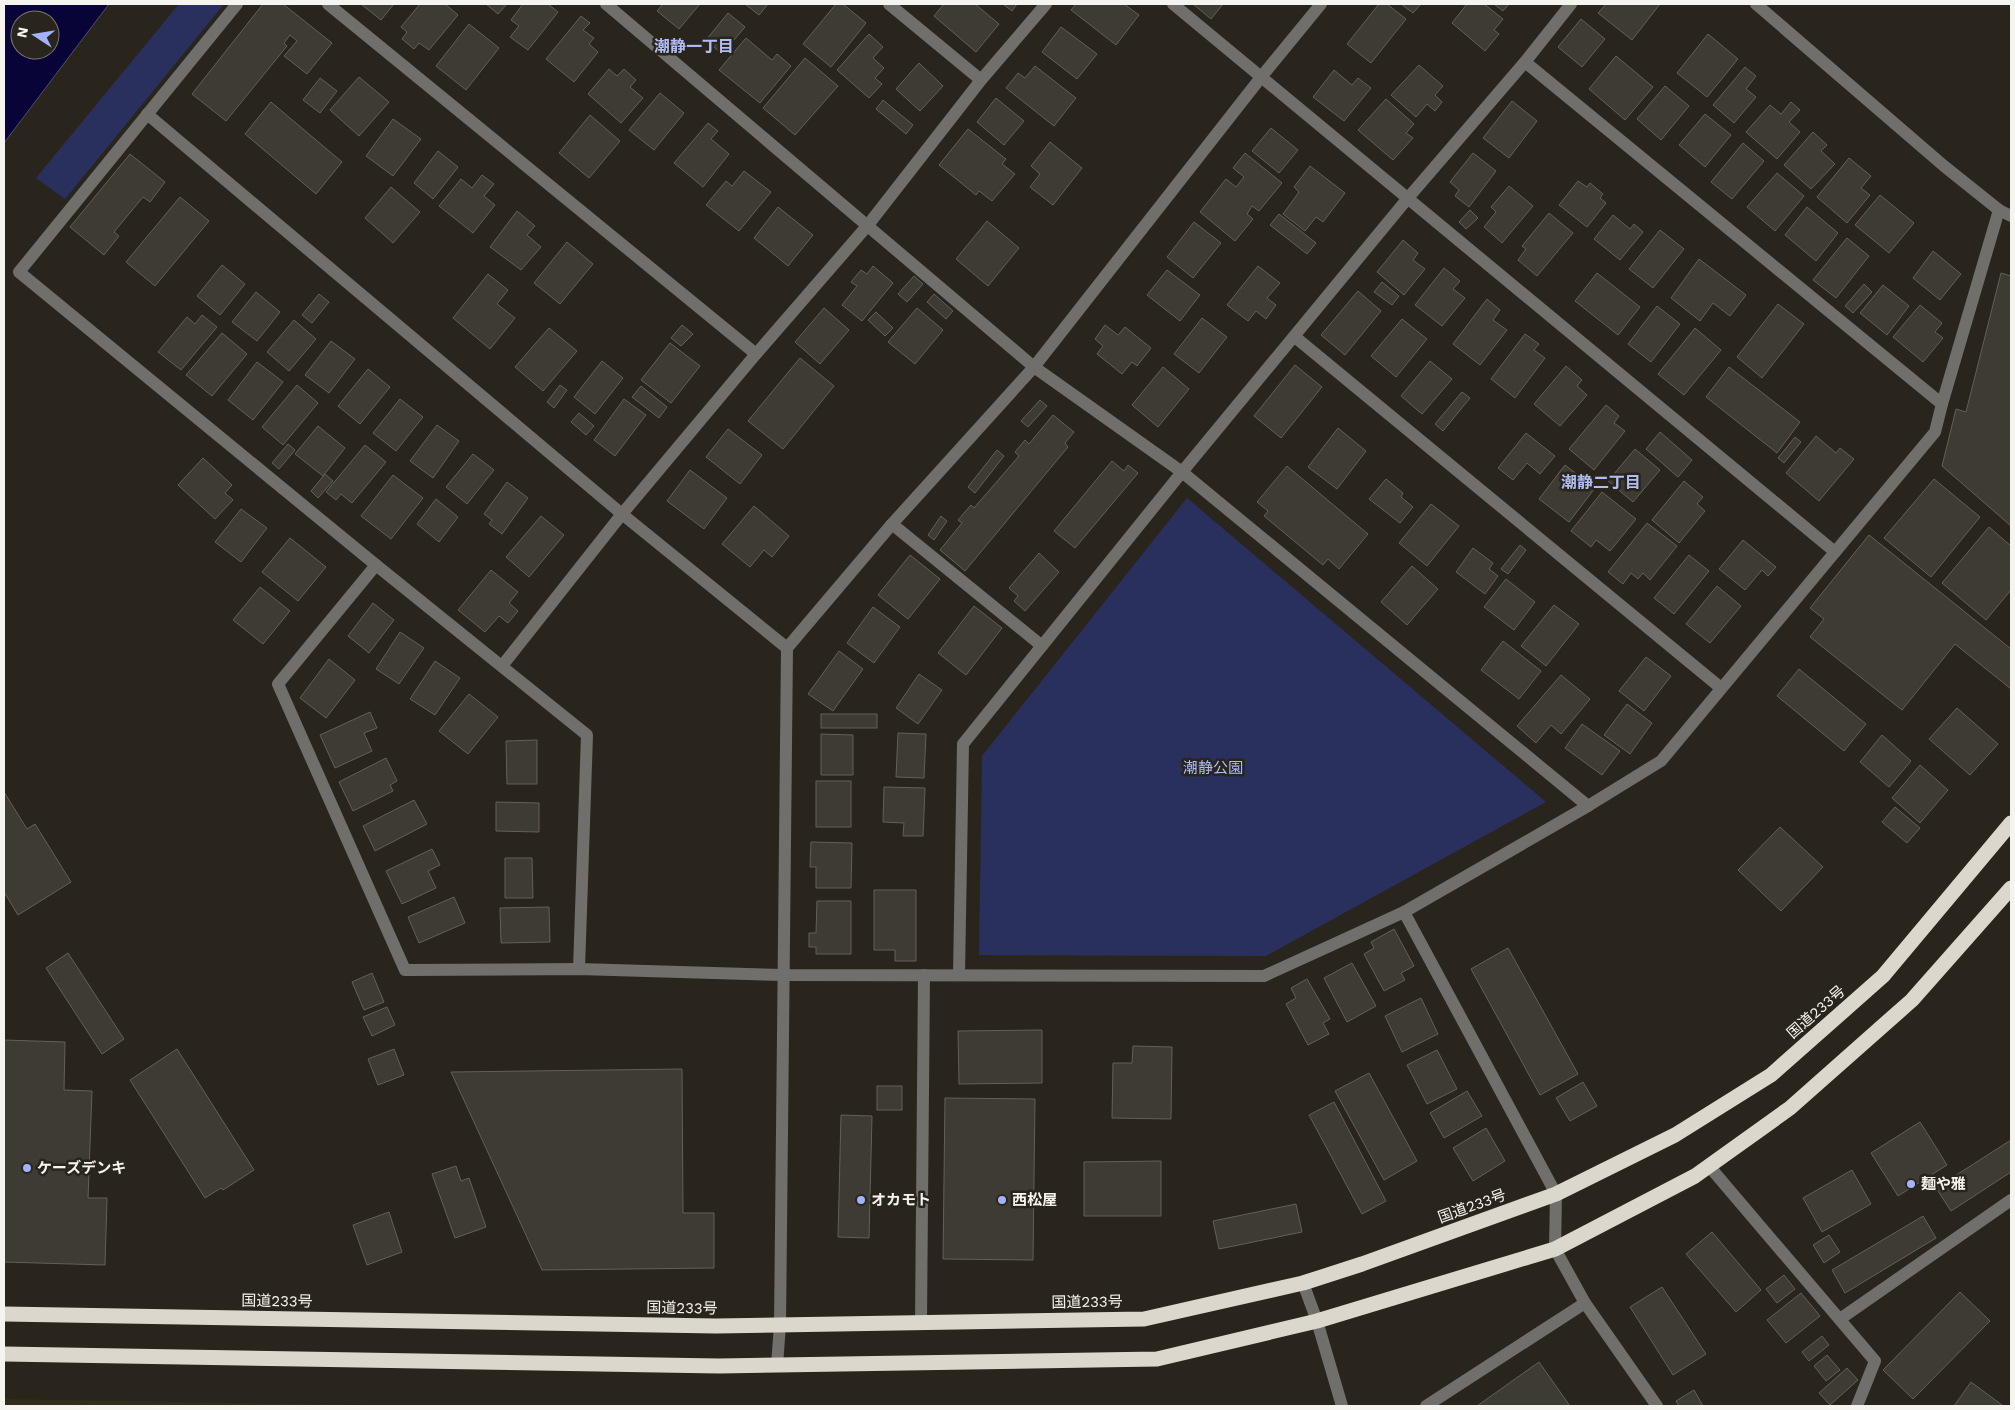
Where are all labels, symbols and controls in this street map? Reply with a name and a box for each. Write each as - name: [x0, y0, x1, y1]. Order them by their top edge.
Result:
- north arrow: [10, 10, 60, 60]
- text: N: [13, 26, 31, 39]
- district label: 潮静一丁目: [654, 37, 734, 56]
- district label: 潮静二丁目: [1561, 473, 1641, 492]
- park label: 潮静公園: [1183, 759, 1243, 777]
- street label: 国道233号: [1783, 982, 1849, 1042]
- place label: ケーズデンキ: [37, 1159, 126, 1177]
- marker: ケーズデンキ: [21, 1162, 33, 1174]
- place label: 麺や雅: [1921, 1175, 1966, 1193]
- marker: 麺や雅: [1905, 1178, 1917, 1190]
- street label: 国道233号: [1435, 1185, 1509, 1227]
- place label: オカモト: [871, 1191, 931, 1209]
- place label: 西松屋: [1012, 1191, 1057, 1209]
- marker: オカモト: [855, 1194, 867, 1206]
- marker: 西松屋: [996, 1194, 1008, 1206]
- street label: 国道233号: [241, 1291, 313, 1311]
- street label: 国道233号: [1051, 1292, 1123, 1312]
- street label: 国道233号: [646, 1298, 718, 1318]

